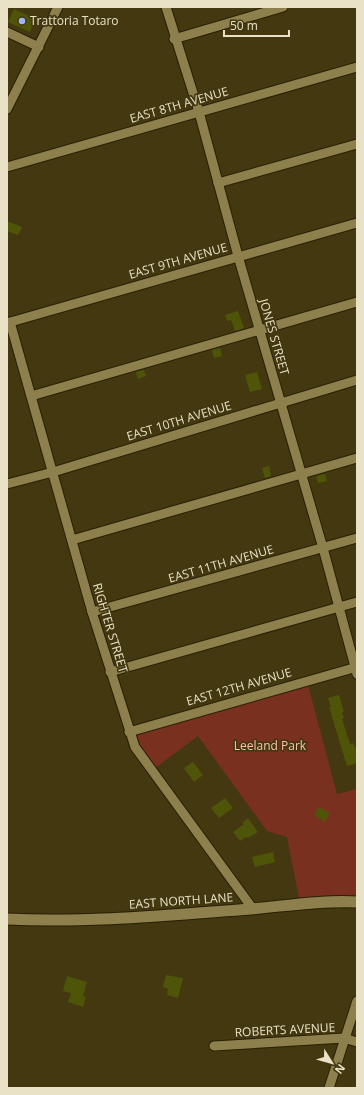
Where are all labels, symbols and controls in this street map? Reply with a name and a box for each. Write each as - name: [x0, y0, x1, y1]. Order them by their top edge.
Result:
- place label: Trattoria Totaro: [30, 12, 119, 29]
- scale bar: [224, 12, 289, 38]
- marker: Trattoria Totaro: [17, 16, 27, 26]
- text: 50 m: [230, 17, 258, 34]
- street label: EAST 8TH AVENUE: [128, 82, 230, 127]
- street label: EAST 9TH AVENUE: [127, 238, 229, 283]
- street label: JONES STREET: [255, 296, 294, 377]
- street label: EAST 10TH AVENUE: [124, 396, 233, 445]
- street label: EAST 11TH AVENUE: [166, 540, 275, 587]
- street label: RIGHTER STREET: [89, 581, 132, 675]
- street label: EAST 12TH AVENUE: [184, 663, 293, 710]
- park label: Leeland Park: [234, 737, 307, 754]
- street label: EAST NORTH LANE: [128, 888, 234, 913]
- street label: ROBERTS AVENUE: [234, 1018, 336, 1041]
- north arrow: [312, 1043, 352, 1083]
- text: N: [332, 1061, 349, 1077]

